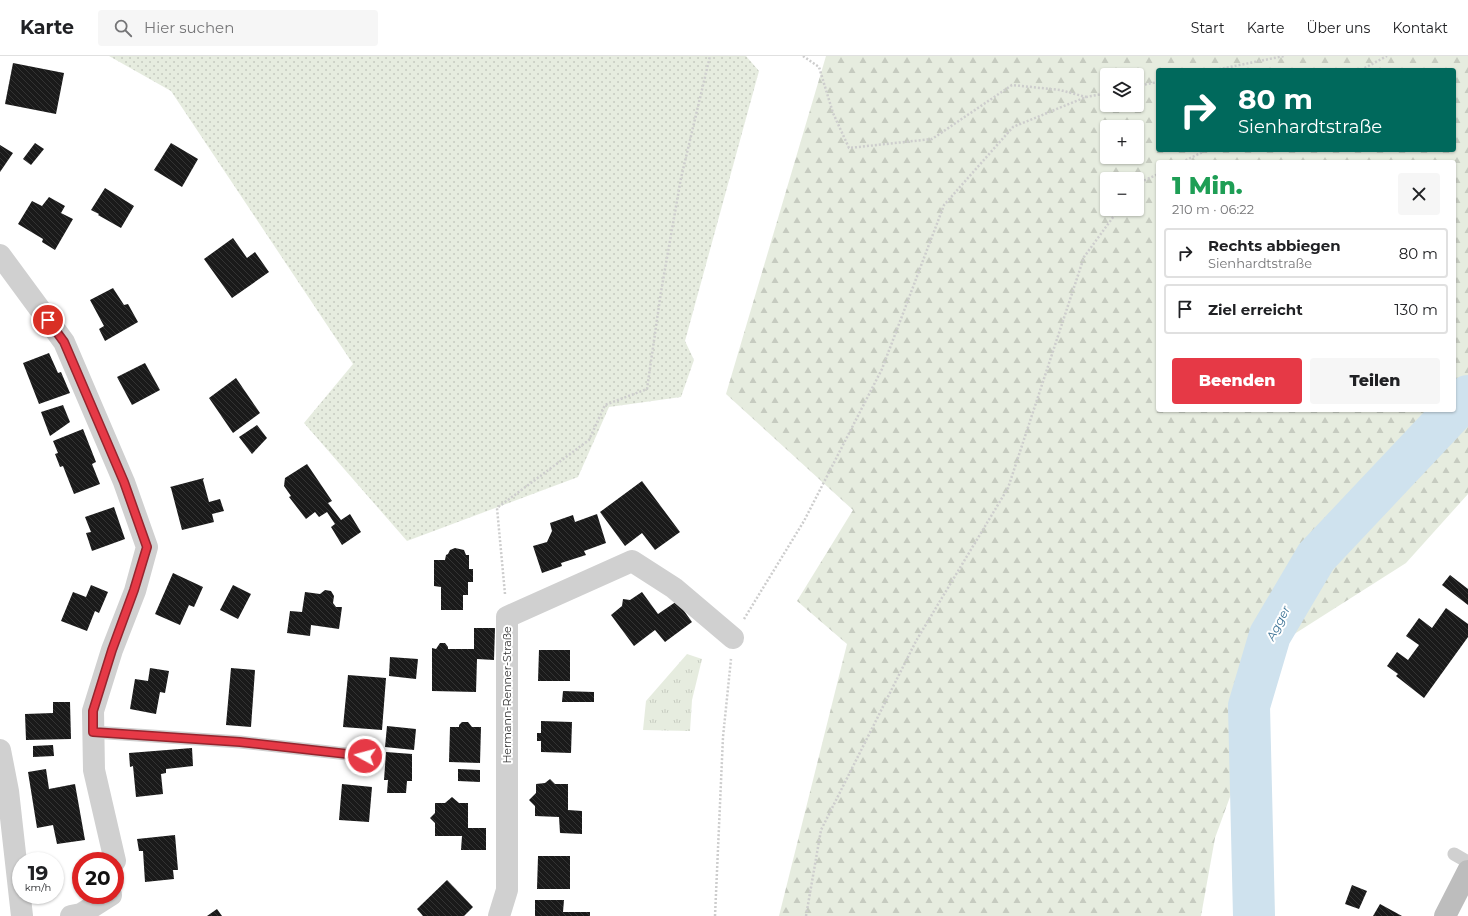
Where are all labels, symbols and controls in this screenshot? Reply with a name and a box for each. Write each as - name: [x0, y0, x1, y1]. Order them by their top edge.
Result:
- search box: [98, 10, 378, 46]
- text: Karte: [20, 16, 74, 39]
- icon: search: [112, 17, 134, 39]
- text: Hier suchen: [144, 18, 234, 37]
- text: Start: [1191, 19, 1225, 37]
- text: Karte: [1247, 19, 1284, 37]
- text: Über uns: [1306, 19, 1370, 37]
- text: Kontakt: [1392, 19, 1448, 37]
- map controls: [1100, 68, 1144, 216]
- button: layers: [1100, 68, 1144, 112]
- text: 80 m: [1238, 82, 1313, 116]
- icon: right: [1172, 84, 1224, 136]
- text: Sienhardtstraße: [1238, 116, 1382, 138]
- button: +: [1100, 120, 1144, 164]
- text: 1 Min.: [1172, 171, 1243, 200]
- button: −: [1100, 172, 1144, 216]
- button: close: [1398, 173, 1440, 215]
- text: 210 m · 06:22: [1172, 201, 1254, 217]
- text: Rechts abbiegen: [1208, 236, 1341, 255]
- icon: right: [1174, 242, 1196, 264]
- text: 80 m: [1399, 244, 1438, 263]
- text: Sienhardtstraße: [1208, 255, 1312, 271]
- icon: arrive: [1174, 298, 1196, 320]
- text: Ziel erreicht: [1208, 300, 1303, 319]
- text: 130 m: [1394, 300, 1438, 319]
- pin: [31, 303, 65, 337]
- icon: arrive: [37, 309, 59, 331]
- button: Beenden: [1172, 358, 1302, 404]
- button: Teilen: [1310, 358, 1440, 404]
- water label: Agger: [1262, 603, 1293, 644]
- street label: Hermann-Renner-Straße: [500, 626, 514, 764]
- position arrow: [344, 735, 386, 777]
- speed limit sign: 20: [72, 852, 124, 904]
- text: 19: [28, 861, 48, 885]
- text: km/h: [25, 881, 51, 894]

